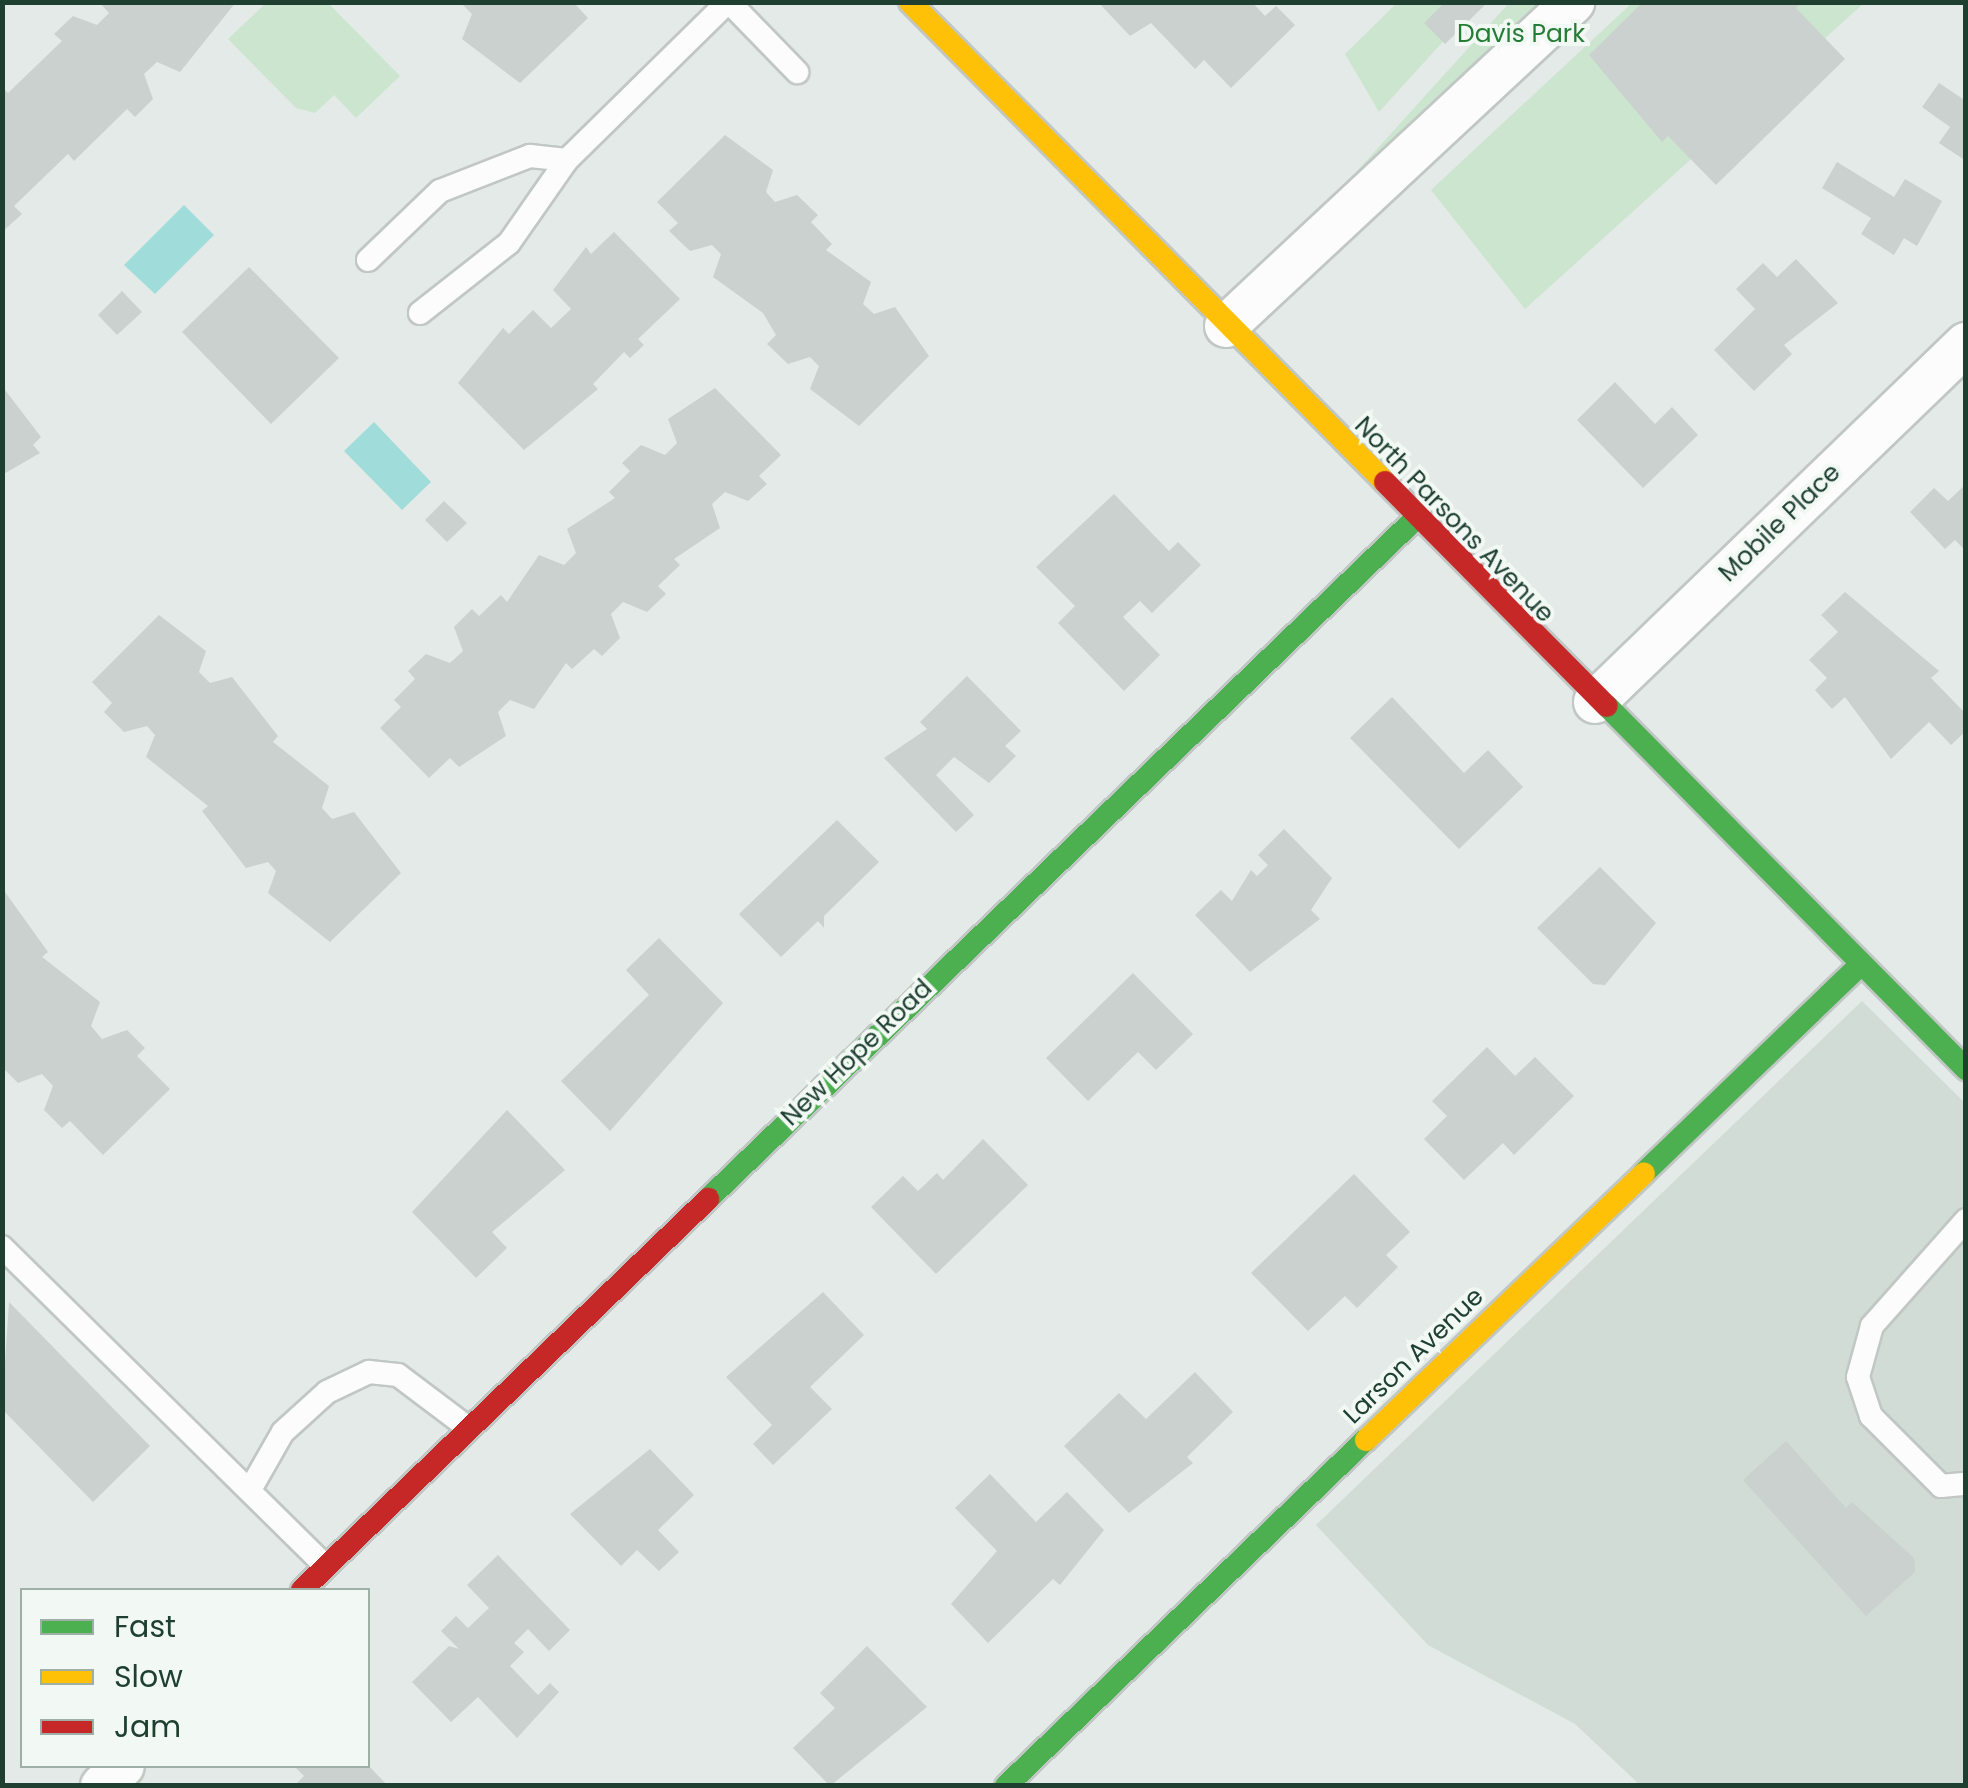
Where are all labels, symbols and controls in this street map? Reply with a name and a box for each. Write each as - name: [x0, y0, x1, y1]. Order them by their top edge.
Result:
- park label: Davis Park: [1457, 19, 1585, 49]
- street label: North Parsons Avenue: [1348, 411, 1560, 629]
- street label: Mobile Place: [1713, 458, 1847, 588]
- street label: New Hope Road: [776, 974, 938, 1132]
- street label: Larson Avenue: [1338, 1282, 1490, 1430]
- legend: [20, 1588, 370, 1768]
- text: Fast: [114, 1605, 176, 1648]
- text: Slow: [114, 1655, 183, 1698]
- text: Jam: [114, 1705, 181, 1748]

